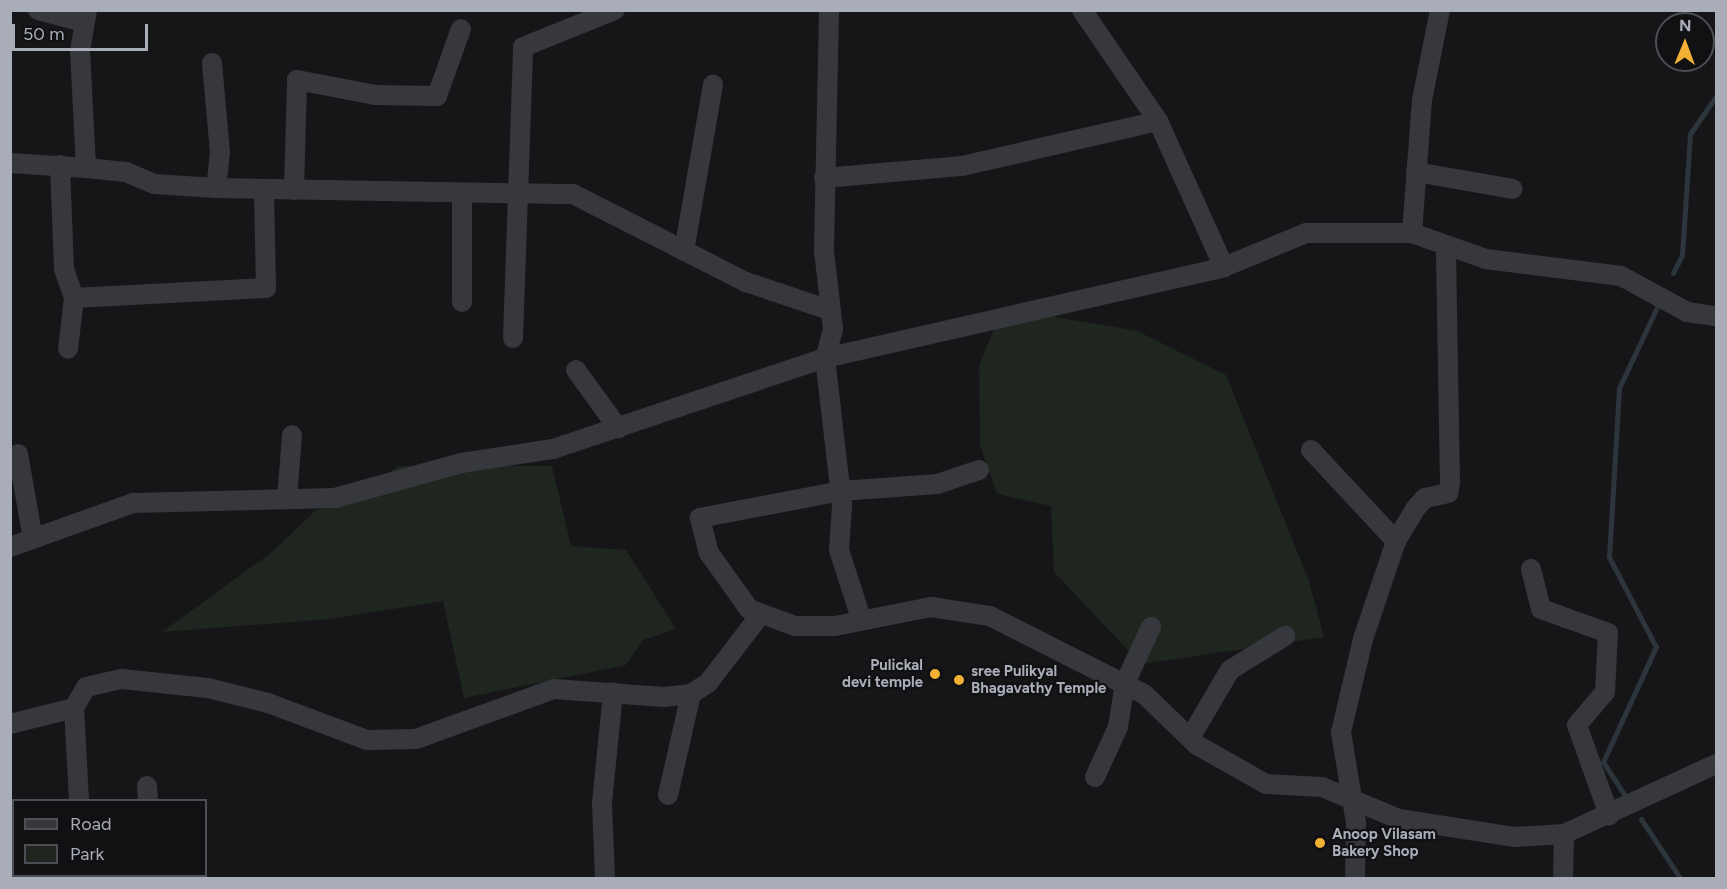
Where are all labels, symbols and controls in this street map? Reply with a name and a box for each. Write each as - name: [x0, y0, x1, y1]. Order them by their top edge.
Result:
- scale bar: [15, 12, 152, 50]
- north arrow: [1655, 12, 1715, 72]
- text: N: [1679, 16, 1692, 35]
- text: 50 m: [23, 23, 65, 45]
- place label: Pulickal devi temple: [842, 656, 923, 691]
- place label: sree Pulikyal Bhagavathy Temple: [971, 662, 1106, 697]
- marker: Pulickal devi temple: [928, 667, 942, 681]
- marker: sree Pulikyal Bhagavathy Temple: [952, 673, 966, 687]
- legend: [12, 799, 207, 877]
- text: Road: [70, 813, 111, 835]
- place label: Anoop Vilasam Bakery Shop: [1332, 825, 1436, 860]
- marker: Anoop Vilasam Bakery Shop: [1313, 836, 1327, 850]
- text: Park: [70, 843, 104, 865]

